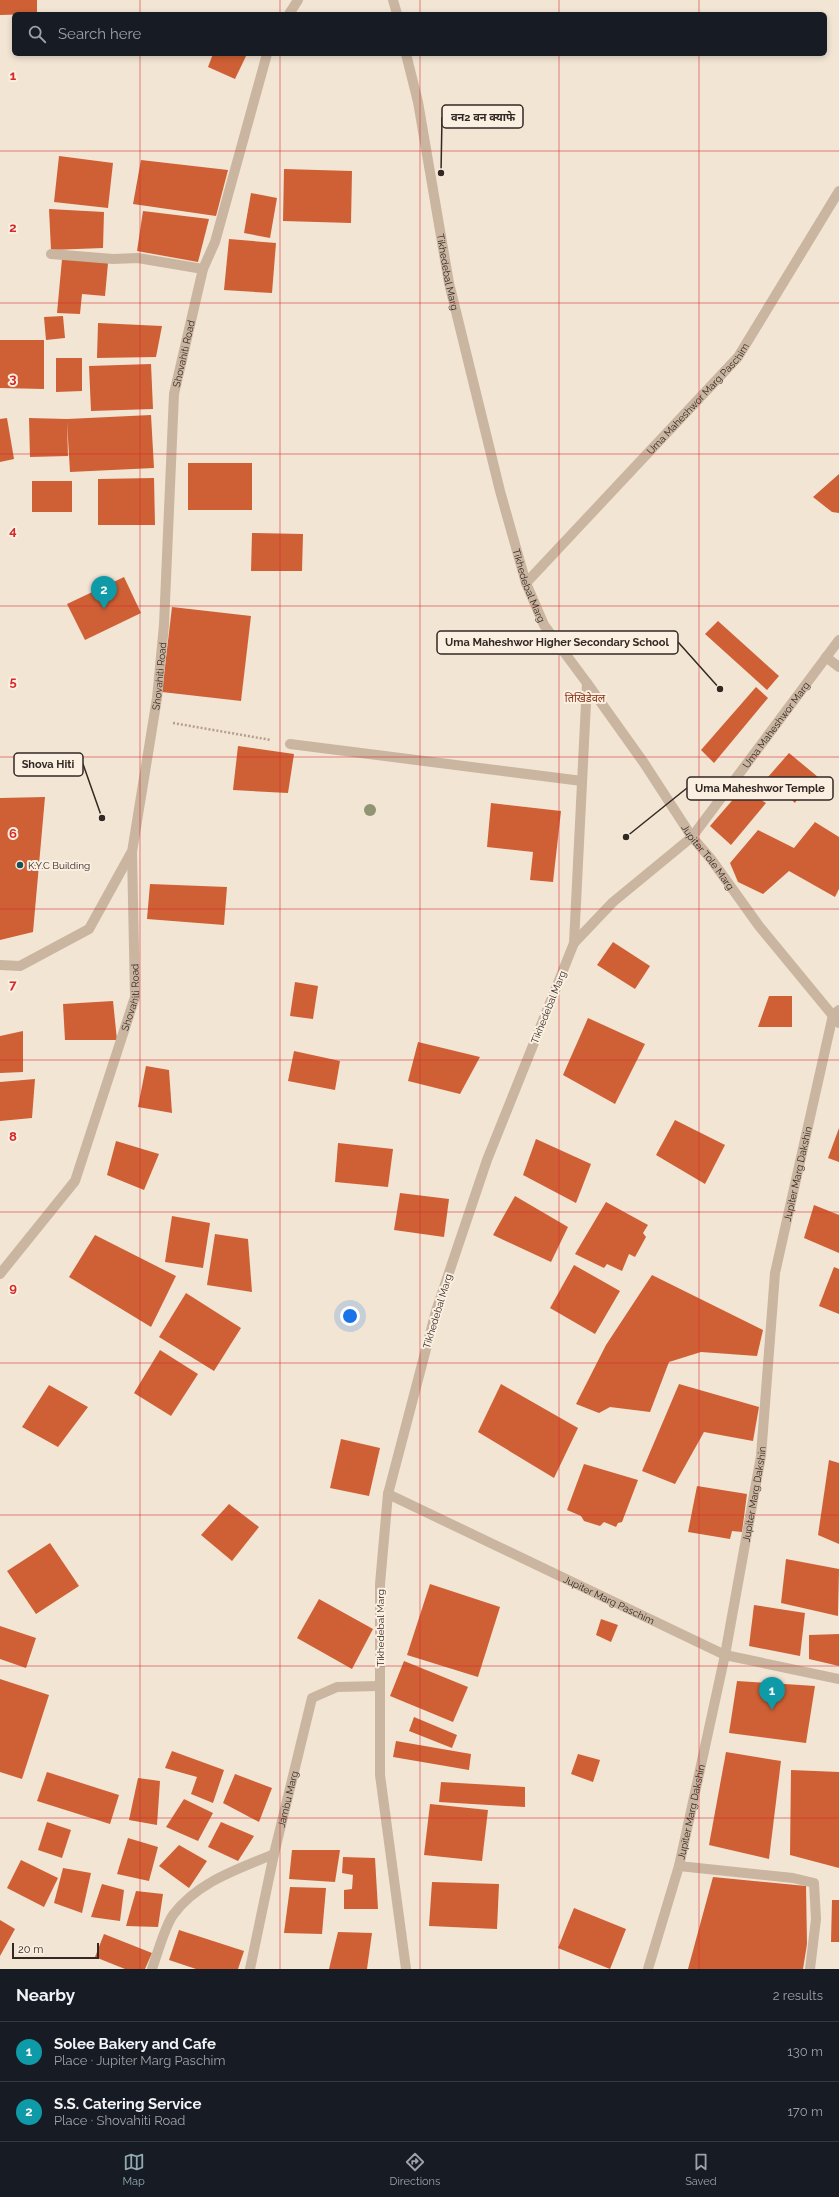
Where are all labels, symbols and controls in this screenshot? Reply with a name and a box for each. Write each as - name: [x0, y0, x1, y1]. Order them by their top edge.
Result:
- search box: [12, 12, 827, 56]
- icon: search: [26, 23, 48, 45]
- text: Search here: [58, 25, 141, 43]
- text: 1: [10, 68, 17, 83]
- callout: वन2 वन क्याफे: [442, 105, 523, 128]
- text: वन2 वन क्याफे: [451, 110, 516, 124]
- text: 2: [9, 220, 17, 235]
- street label: Tikhedebal Marg: [435, 233, 460, 311]
- street label: Shovahiti Road: [171, 319, 197, 388]
- street label: Uma Maheshwor Marg Paschim: [645, 341, 751, 457]
- text: 3: [9, 371, 17, 386]
- text: 4: [9, 523, 17, 538]
- street label: Tikhedebal Marg: [510, 547, 547, 624]
- pin: 2: [91, 576, 117, 609]
- callout: Uma Maheshwor Higher Secondary School: [437, 631, 678, 654]
- text: Uma Maheshwor Higher Secondary School: [445, 636, 669, 649]
- street label: Shovahiti Road: [150, 642, 168, 711]
- text: 5: [9, 674, 17, 689]
- street label: Uma Maheshwor Marg: [740, 680, 812, 770]
- district label: तिखिडेवल: [565, 692, 606, 705]
- callout: Shova Hiti: [14, 753, 83, 776]
- text: Shova Hiti: [22, 758, 75, 771]
- callout: Uma Maheshwor Temple: [687, 777, 833, 800]
- text: Uma Maheshwor Temple: [695, 782, 825, 795]
- street label: Jupiter Tole Marg: [679, 822, 736, 892]
- text: 6: [9, 826, 17, 841]
- marker: K.Y.C Building: [15, 860, 25, 870]
- place label: K.Y.C Building: [28, 860, 90, 871]
- street label: Shovahiti Road: [119, 964, 141, 1032]
- street label: Tikhedebal Marg: [529, 969, 568, 1045]
- text: 7: [9, 977, 17, 992]
- street label: Jupiter Marg Dakshin: [782, 1125, 814, 1222]
- text: 8: [9, 1129, 17, 1144]
- street label: Tikhedebal Marg: [421, 1272, 454, 1350]
- text: 9: [9, 1280, 17, 1295]
- your location: [340, 1306, 360, 1326]
- street label: Jupiter Marg Dakshin: [741, 1446, 768, 1543]
- street label: Jupiter Marg Paschim: [562, 1574, 656, 1626]
- street label: Tikhedebal Marg: [375, 1589, 386, 1667]
- pin: 1: [759, 1677, 785, 1710]
- street label: Jupiter Marg Dakshin: [676, 1763, 707, 1860]
- street label: Jambu Marg: [276, 1770, 300, 1829]
- scale bar: [12, 1941, 99, 1960]
- text: 20 m: [18, 1943, 43, 1956]
- text: Nearby: [16, 1985, 75, 2005]
- text: 2 results: [773, 1988, 823, 2003]
- text: Solee Bakery and Cafe: [54, 2035, 216, 2053]
- text: 1: [26, 2044, 32, 2059]
- text: 130 m: [787, 2044, 823, 2059]
- text: Place · Jupiter Marg Paschim: [54, 2053, 225, 2068]
- text: S.S. Catering Service: [54, 2095, 201, 2113]
- text: 2: [25, 2104, 33, 2119]
- text: 170 m: [787, 2104, 823, 2119]
- text: Place · Shovahiti Road: [54, 2113, 185, 2128]
- tab: Map: [122, 2151, 145, 2188]
- tab: Directions: [390, 2151, 440, 2188]
- tab: Saved: [685, 2151, 717, 2188]

